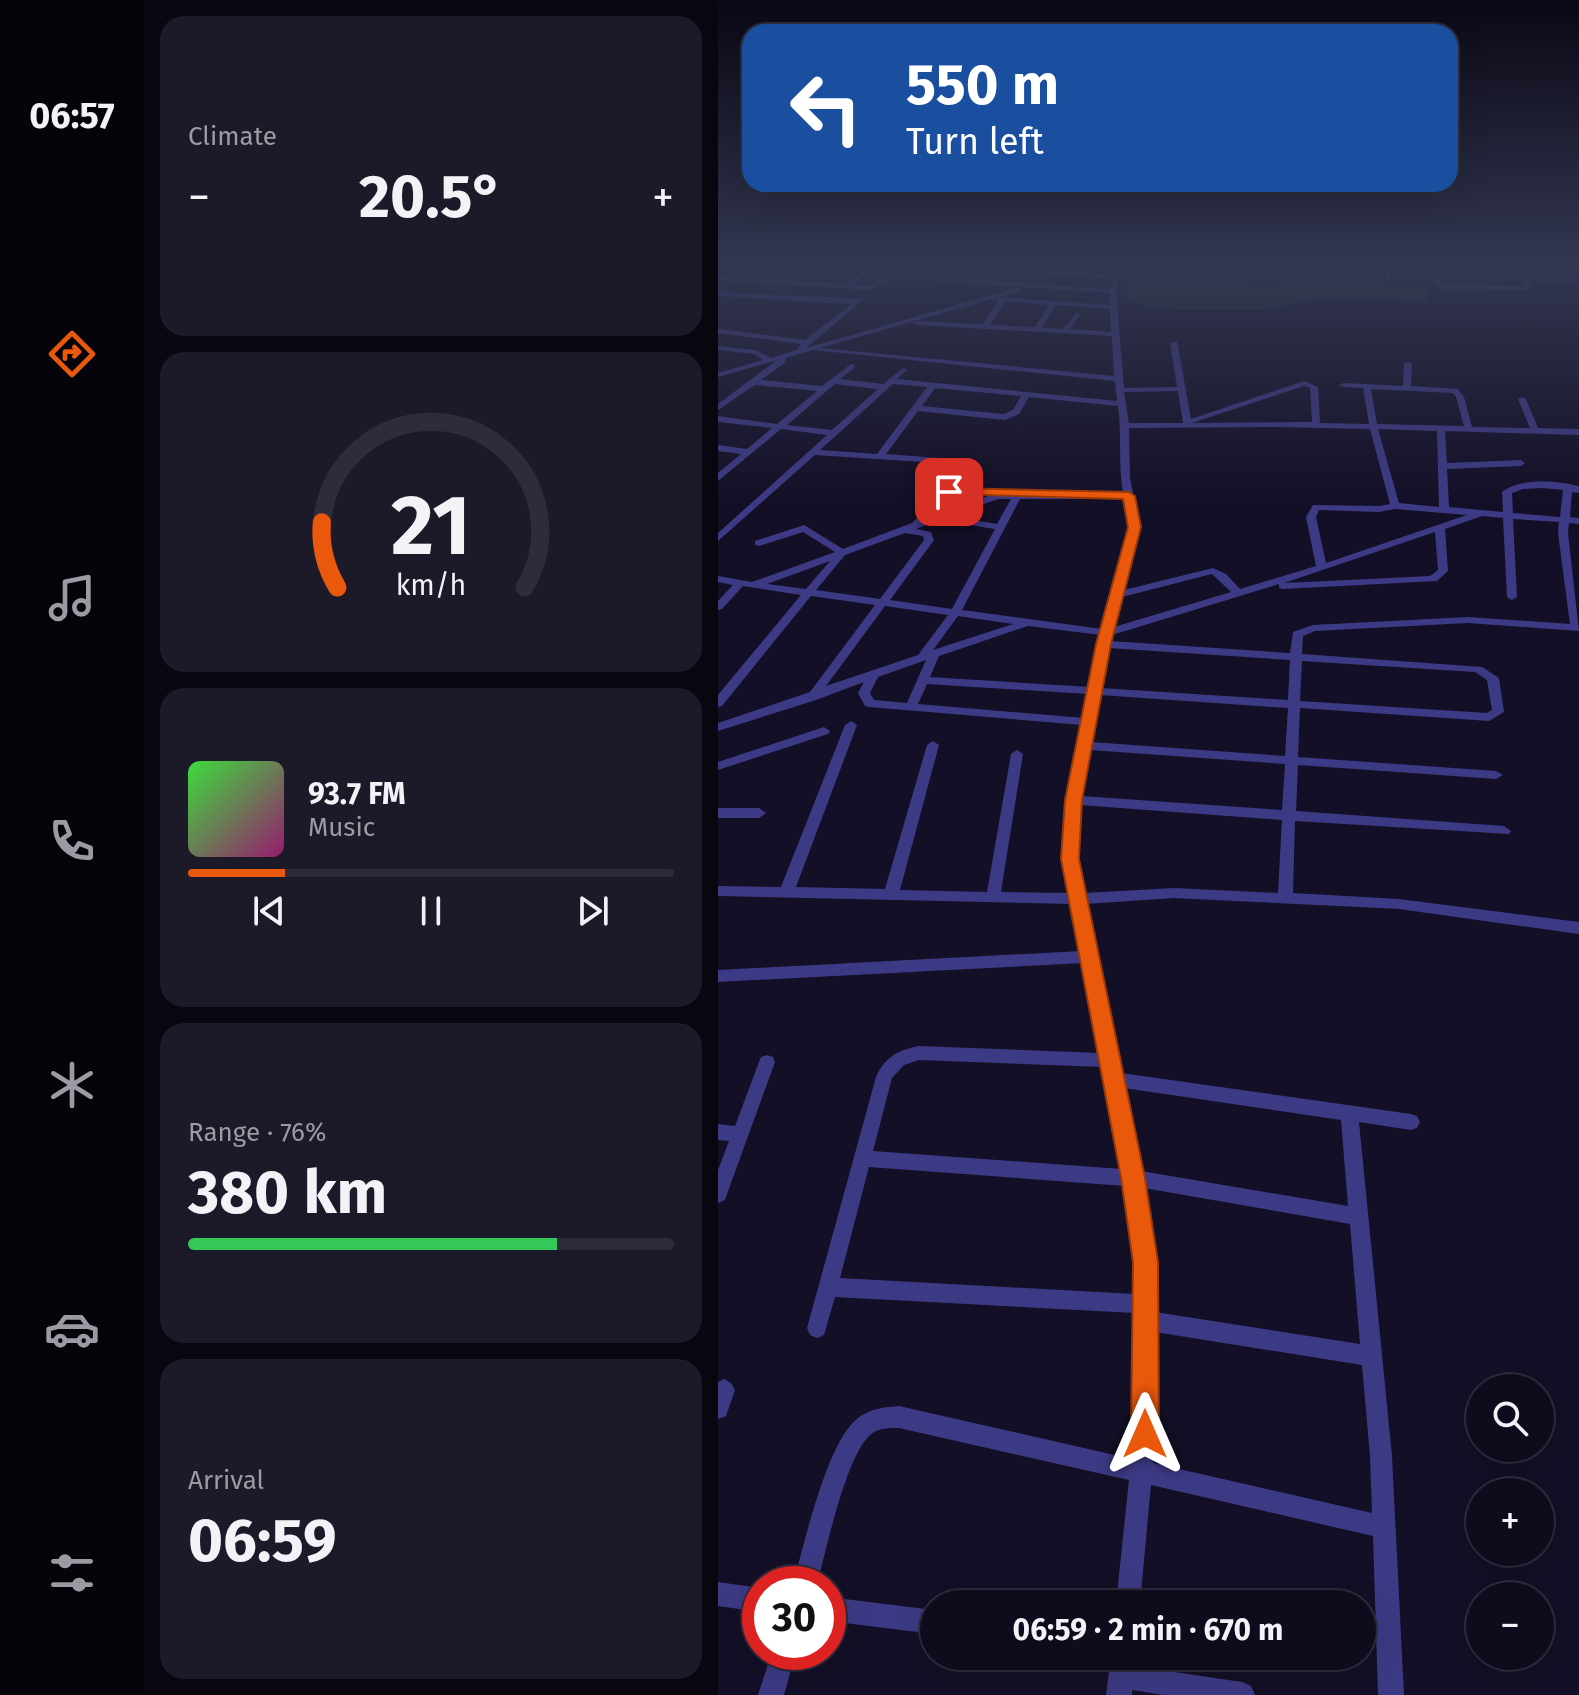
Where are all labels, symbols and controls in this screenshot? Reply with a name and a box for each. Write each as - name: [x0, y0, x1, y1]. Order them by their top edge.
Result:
- text: 550 m: [906, 52, 1059, 119]
- icon: left: [774, 56, 878, 160]
- text: 06:57: [29, 94, 115, 138]
- text: Turn left: [906, 120, 1044, 164]
- text: Climate: [188, 121, 277, 152]
- text: 20.5°: [359, 161, 503, 233]
- text: −: [188, 171, 210, 224]
- text: +: [652, 171, 674, 224]
- icon: directions: [44, 326, 100, 382]
- pin: [915, 458, 983, 526]
- icon: arrive: [927, 470, 971, 514]
- text: 21: [391, 475, 471, 575]
- text: km/h: [396, 568, 466, 603]
- icon: music: [44, 570, 100, 626]
- text: 93.7 FM: [308, 776, 406, 812]
- text: Music: [308, 812, 375, 843]
- icon: phone: [44, 813, 100, 869]
- icon: previous: [247, 889, 291, 933]
- icon: pause: [409, 889, 453, 933]
- icon: next: [571, 889, 615, 933]
- icon: climate: [44, 1057, 100, 1113]
- text: Range · 76%: [188, 1117, 326, 1148]
- text: 380 km: [188, 1157, 387, 1229]
- icon: car: [44, 1301, 100, 1357]
- map controls: [1466, 1374, 1554, 1670]
- button: search: [1466, 1374, 1554, 1462]
- position arrow: [1103, 1392, 1187, 1476]
- text: Arrival: [188, 1465, 264, 1496]
- button: +: [1466, 1478, 1554, 1566]
- text: 06:59: [188, 1505, 337, 1577]
- icon: filters: [44, 1545, 100, 1601]
- speed limit sign: 30: [742, 1566, 846, 1670]
- button: −: [1466, 1582, 1554, 1670]
- text: 06:59 · 2 min · 670 m: [1013, 1612, 1283, 1648]

